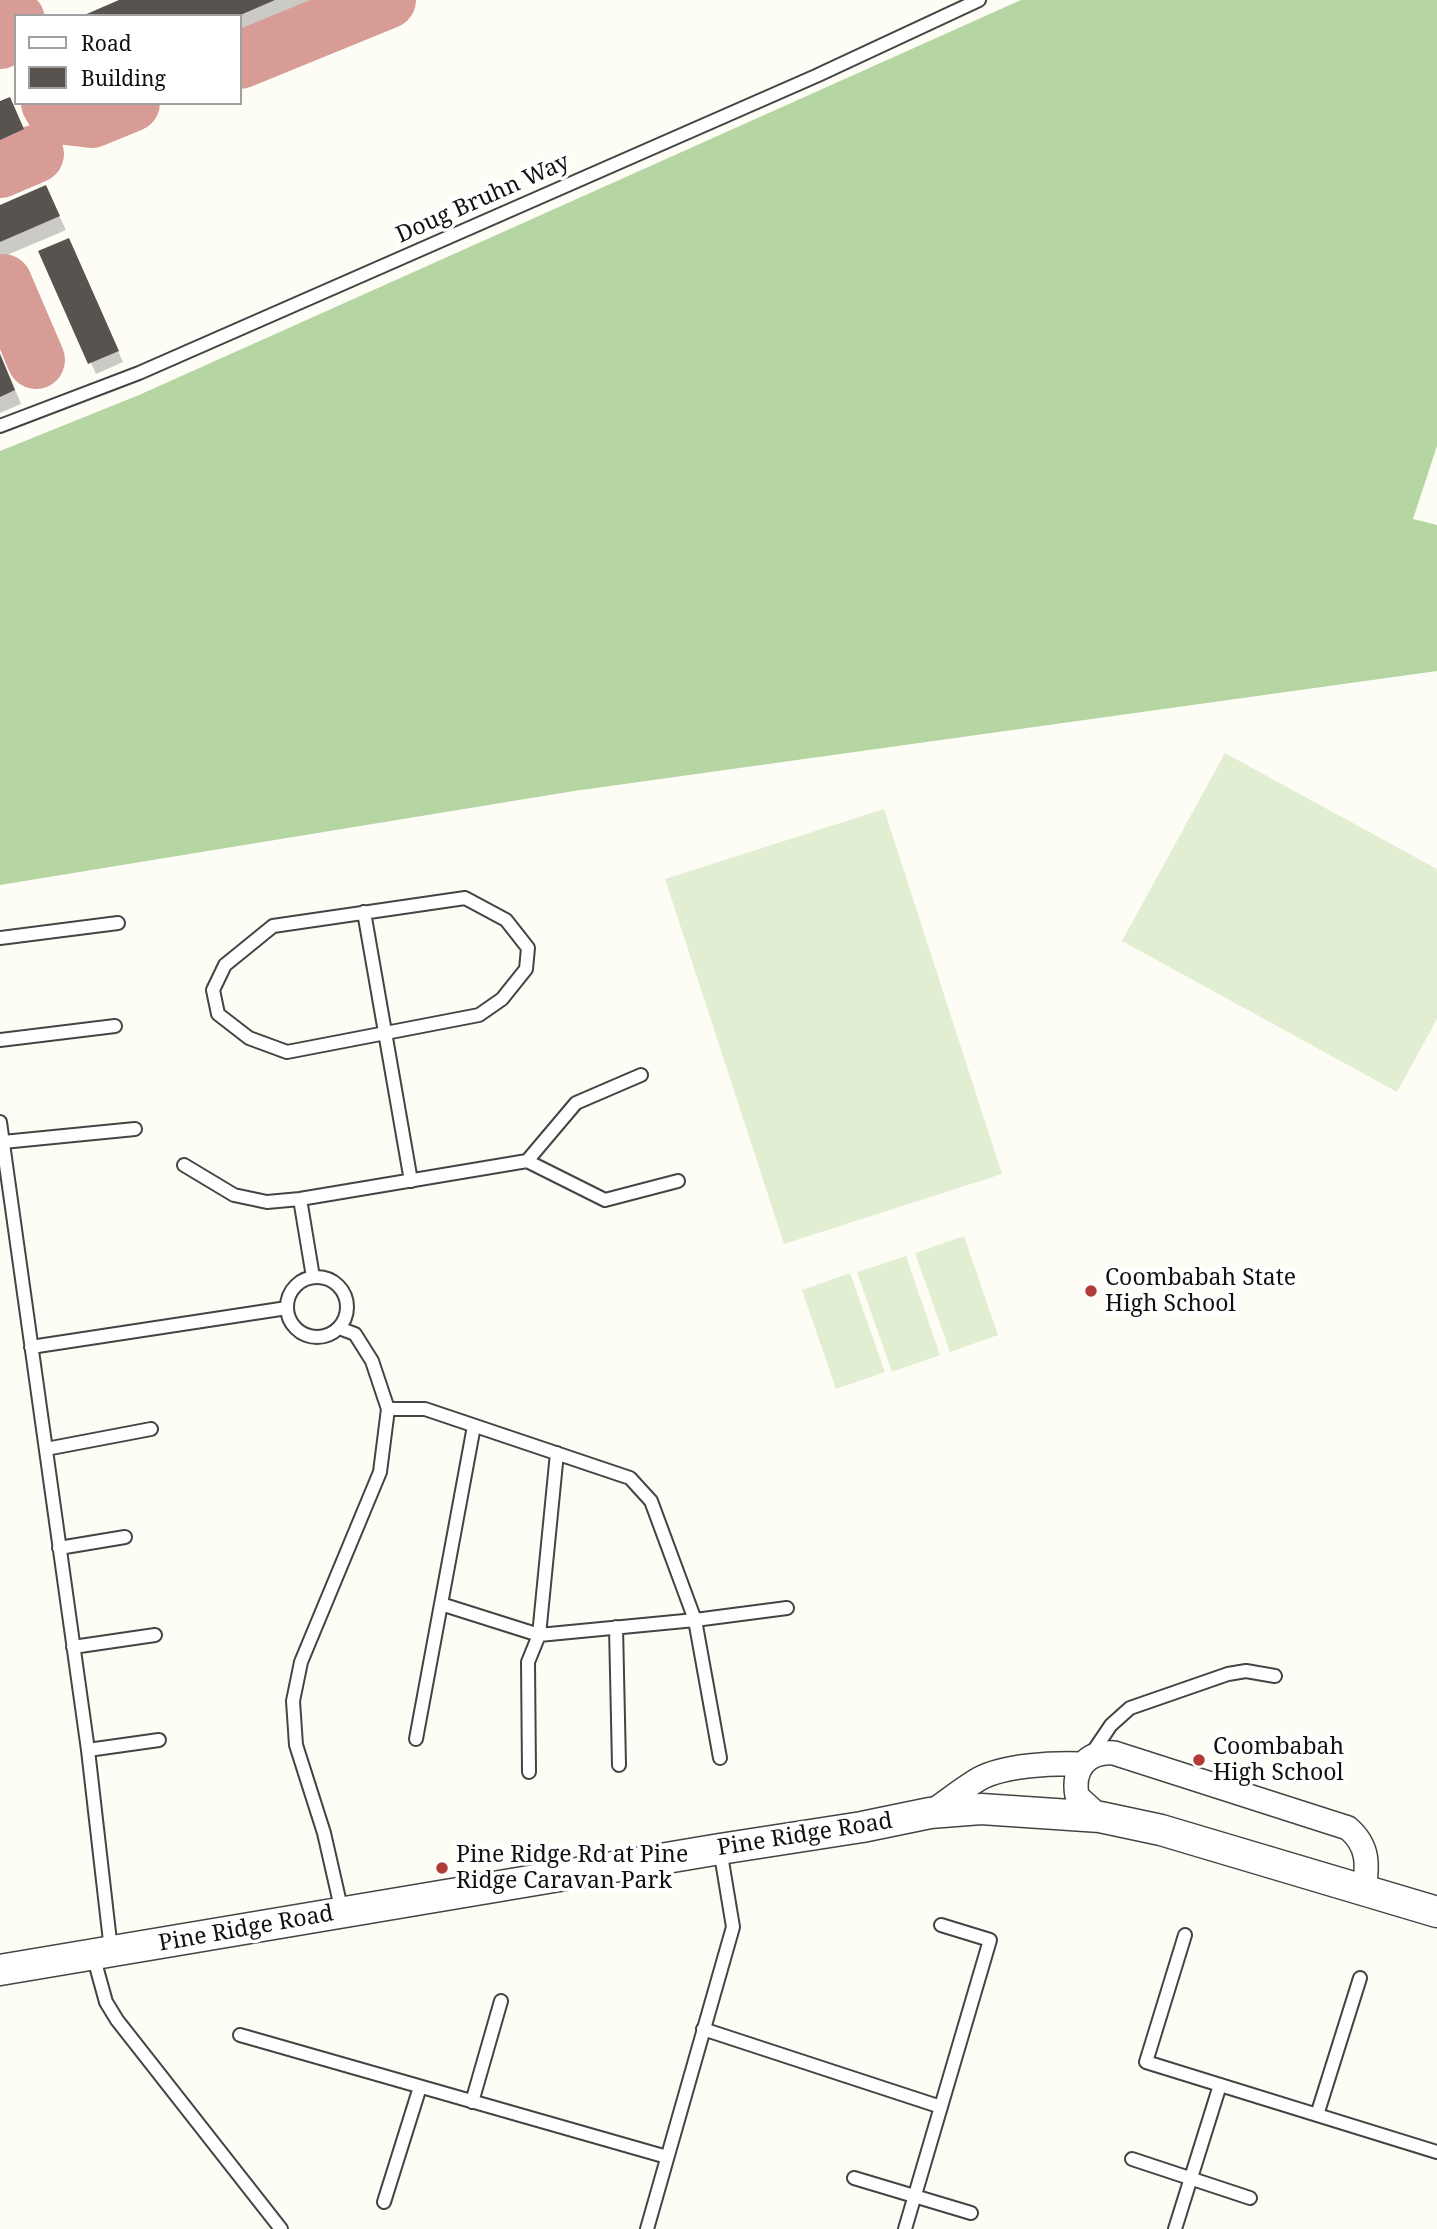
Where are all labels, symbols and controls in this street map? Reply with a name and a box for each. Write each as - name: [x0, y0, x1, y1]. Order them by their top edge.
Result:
- legend: [14, 14, 242, 105]
- text: Road: [81, 29, 132, 57]
- text: Building: [81, 64, 166, 92]
- street label: Doug Bruhn Way: [392, 148, 574, 250]
- place label: Coombabah State High School: [1105, 1264, 1296, 1318]
- marker: Coombabah State High School: [1083, 1283, 1099, 1299]
- place label: Coombabah High School: [1213, 1733, 1344, 1787]
- marker: Coombabah High School: [1191, 1752, 1207, 1768]
- street label: Pine Ridge Road: [715, 1808, 895, 1862]
- place label: Pine Ridge Rd at Pine Ridge Caravan Park: [456, 1841, 688, 1895]
- marker: Pine Ridge Rd at Pine Ridge Caravan Park: [434, 1860, 450, 1876]
- street label: Pine Ridge Road: [156, 1900, 336, 1958]

